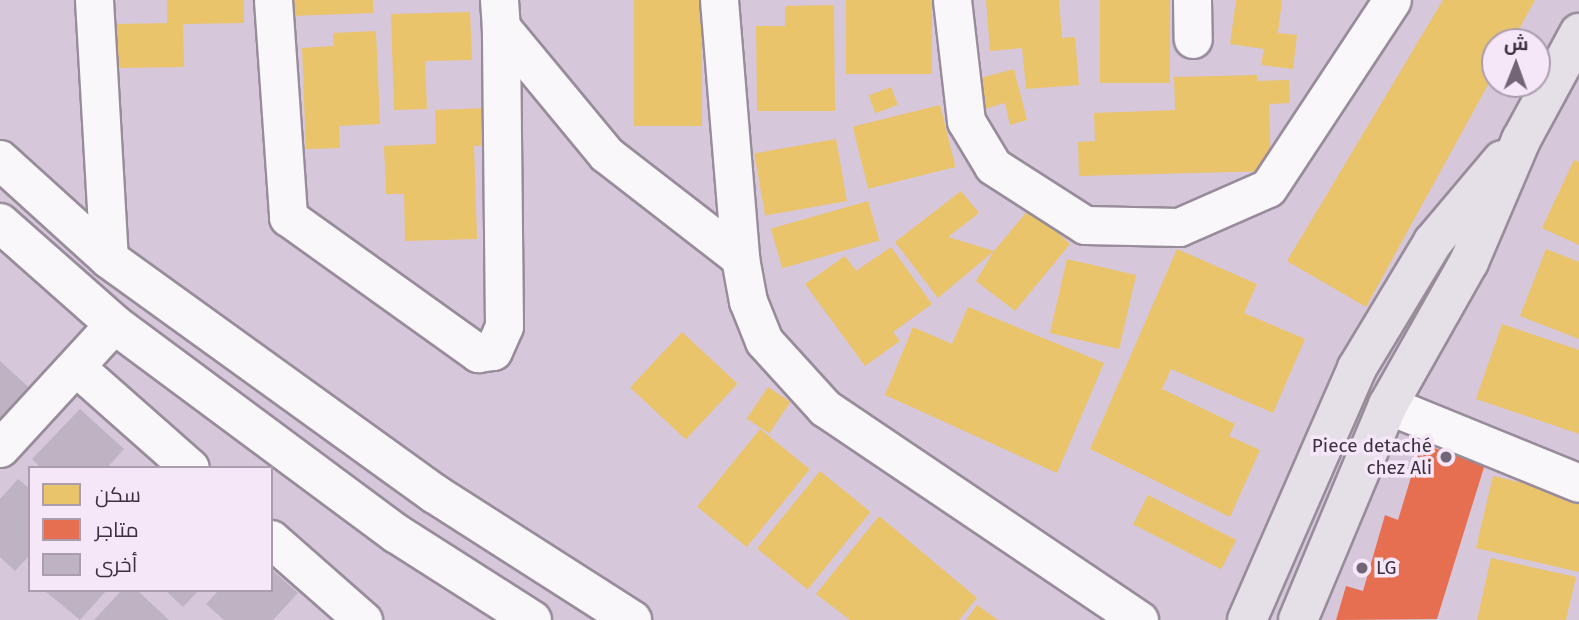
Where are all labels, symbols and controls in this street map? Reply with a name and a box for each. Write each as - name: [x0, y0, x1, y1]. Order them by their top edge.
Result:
- north arrow: [1481, 28, 1551, 98]
- text: ش: [1504, 32, 1529, 55]
- place label: Piece detaché chez Ali: [1312, 435, 1432, 479]
- marker: Piece detaché chez Ali: [1438, 449, 1454, 465]
- legend: [28, 466, 273, 592]
- text: سكن: [95, 482, 141, 508]
- text: متاجر: [95, 517, 139, 543]
- text: أخرى: [95, 552, 137, 578]
- place label: LG: [1376, 557, 1397, 579]
- marker: LG: [1354, 560, 1370, 576]

